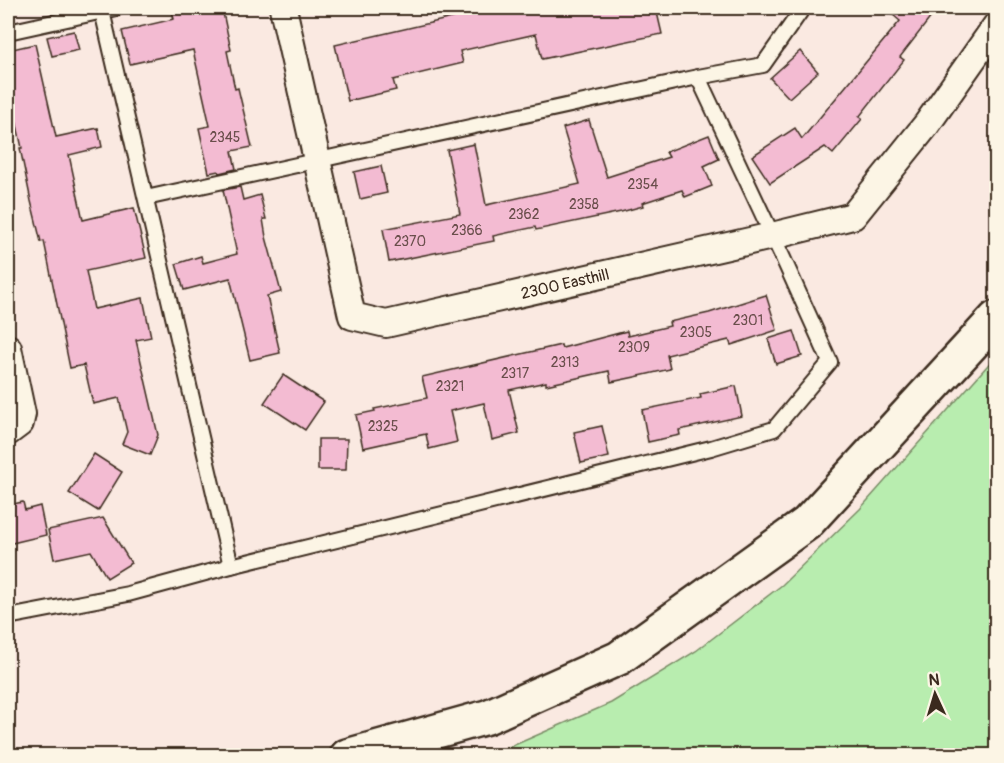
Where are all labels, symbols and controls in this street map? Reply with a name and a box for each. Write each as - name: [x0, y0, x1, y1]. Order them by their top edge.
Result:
- house number: 2345: [210, 129, 240, 146]
- house number: 2354: [628, 176, 658, 193]
- house number: 2358: [569, 196, 599, 213]
- house number: 2362: [508, 206, 540, 223]
- house number: 2366: [451, 222, 483, 239]
- house number: 2370: [394, 233, 426, 250]
- street label: 2300 Easthill: [519, 264, 611, 304]
- house number: 2301: [733, 312, 763, 329]
- house number: 2305: [680, 324, 712, 341]
- house number: 2309: [618, 339, 650, 356]
- house number: 2313: [551, 354, 579, 371]
- house number: 2317: [501, 365, 530, 382]
- house number: 2321: [436, 378, 464, 395]
- house number: 2325: [368, 418, 398, 435]
- north arrow: [905, 664, 965, 724]
- text: N: [928, 670, 940, 690]

